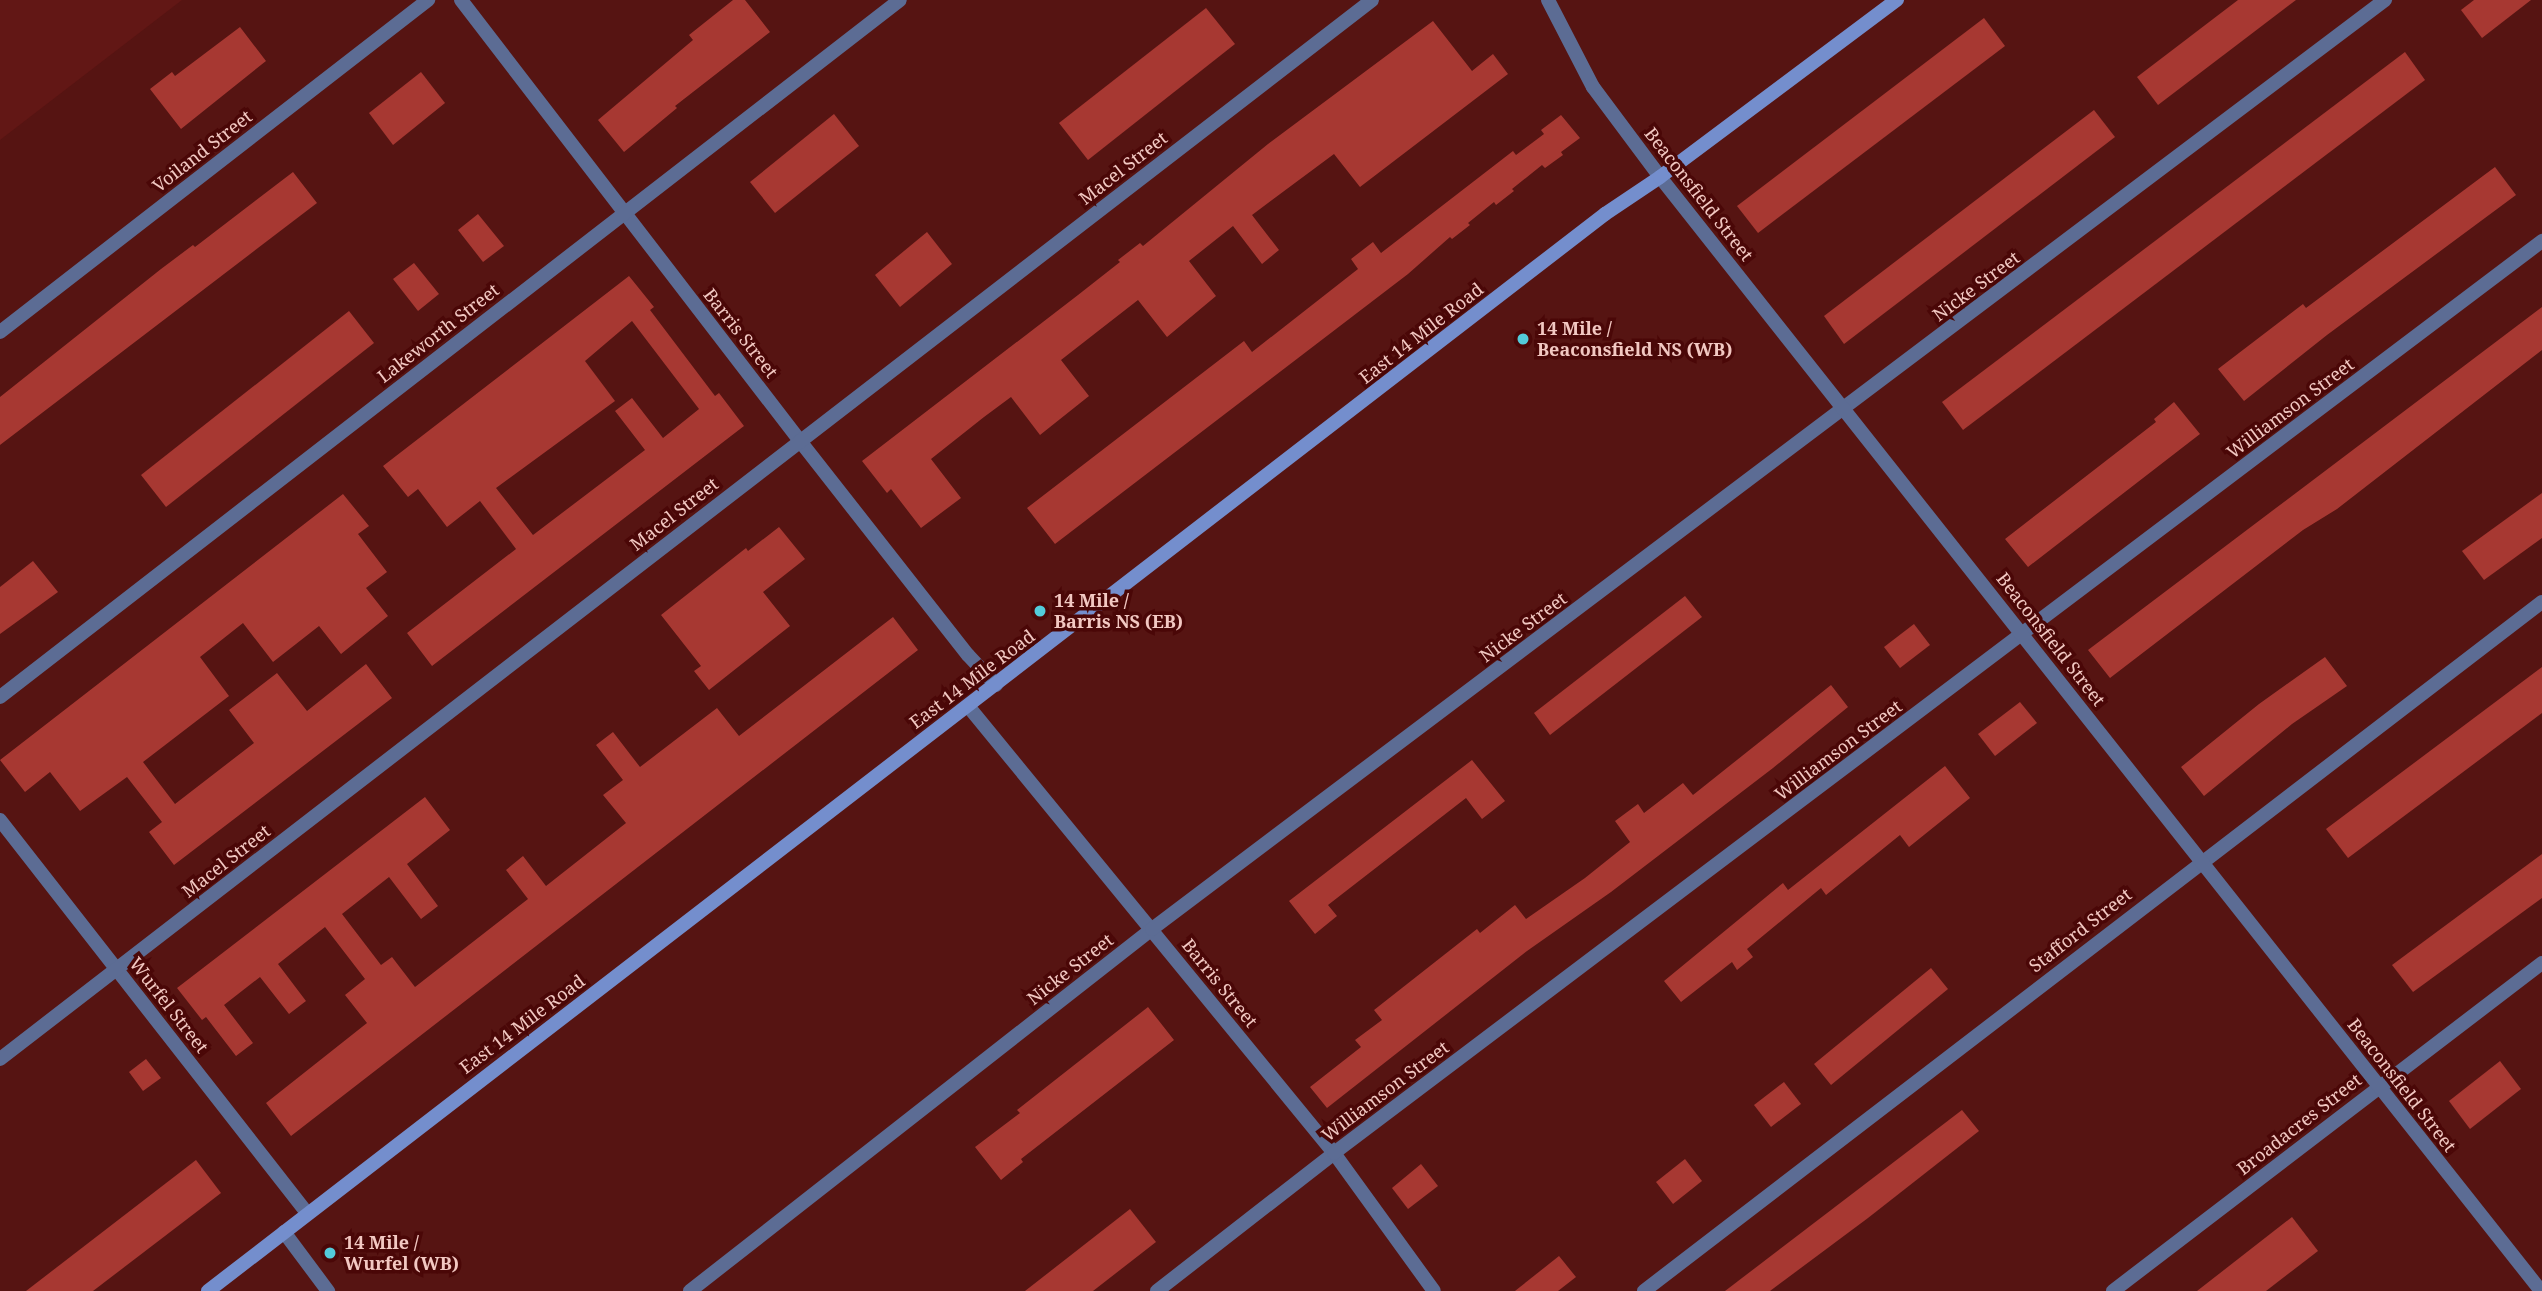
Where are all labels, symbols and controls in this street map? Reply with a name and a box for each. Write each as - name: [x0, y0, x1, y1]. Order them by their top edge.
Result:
- street label: Voiland Street: [148, 105, 256, 197]
- street label: Beaconsfield Street: [1640, 123, 1758, 265]
- street label: Macel Street: [1075, 127, 1171, 209]
- street label: Nicke Street: [1928, 246, 2024, 326]
- street label: East 14 Mile Road: [1355, 278, 1487, 388]
- street label: Lakeworth Street: [373, 279, 503, 387]
- street label: Barris Street: [699, 284, 783, 382]
- place label: 14 Mile / Beaconsfield NS (WB): [1537, 318, 1732, 360]
- marker: 14 Mile / Beaconsfield NS (WB): [1515, 331, 1531, 347]
- street label: Williamson Street: [2222, 353, 2358, 463]
- street label: Macel Street: [626, 473, 722, 555]
- street label: Beaconsfield Street: [1992, 568, 2110, 710]
- street label: Nicke Street: [1475, 587, 1571, 667]
- place label: 14 Mile / Barris NS (EB): [1054, 590, 1183, 632]
- marker: 14 Mile / Barris NS (EB): [1032, 603, 1048, 619]
- street label: East 14 Mile Road: [905, 625, 1039, 733]
- street label: Williamson Street: [1770, 695, 1906, 805]
- street label: Macel Street: [178, 820, 274, 902]
- street label: Stafford Street: [2025, 883, 2135, 977]
- street label: Nicke Street: [1023, 929, 1117, 1009]
- street label: Barris Street: [1178, 934, 1262, 1032]
- street label: Wurfel Street: [125, 953, 213, 1057]
- street label: East 14 Mile Road: [455, 970, 589, 1078]
- street label: Beaconsfield Street: [2343, 1014, 2461, 1156]
- street label: Williamson Street: [1317, 1036, 1453, 1146]
- street label: Broadacres Street: [2232, 1069, 2366, 1179]
- place label: 14 Mile / Wurfel (WB): [344, 1232, 459, 1274]
- marker: 14 Mile / Wurfel (WB): [322, 1245, 338, 1261]

